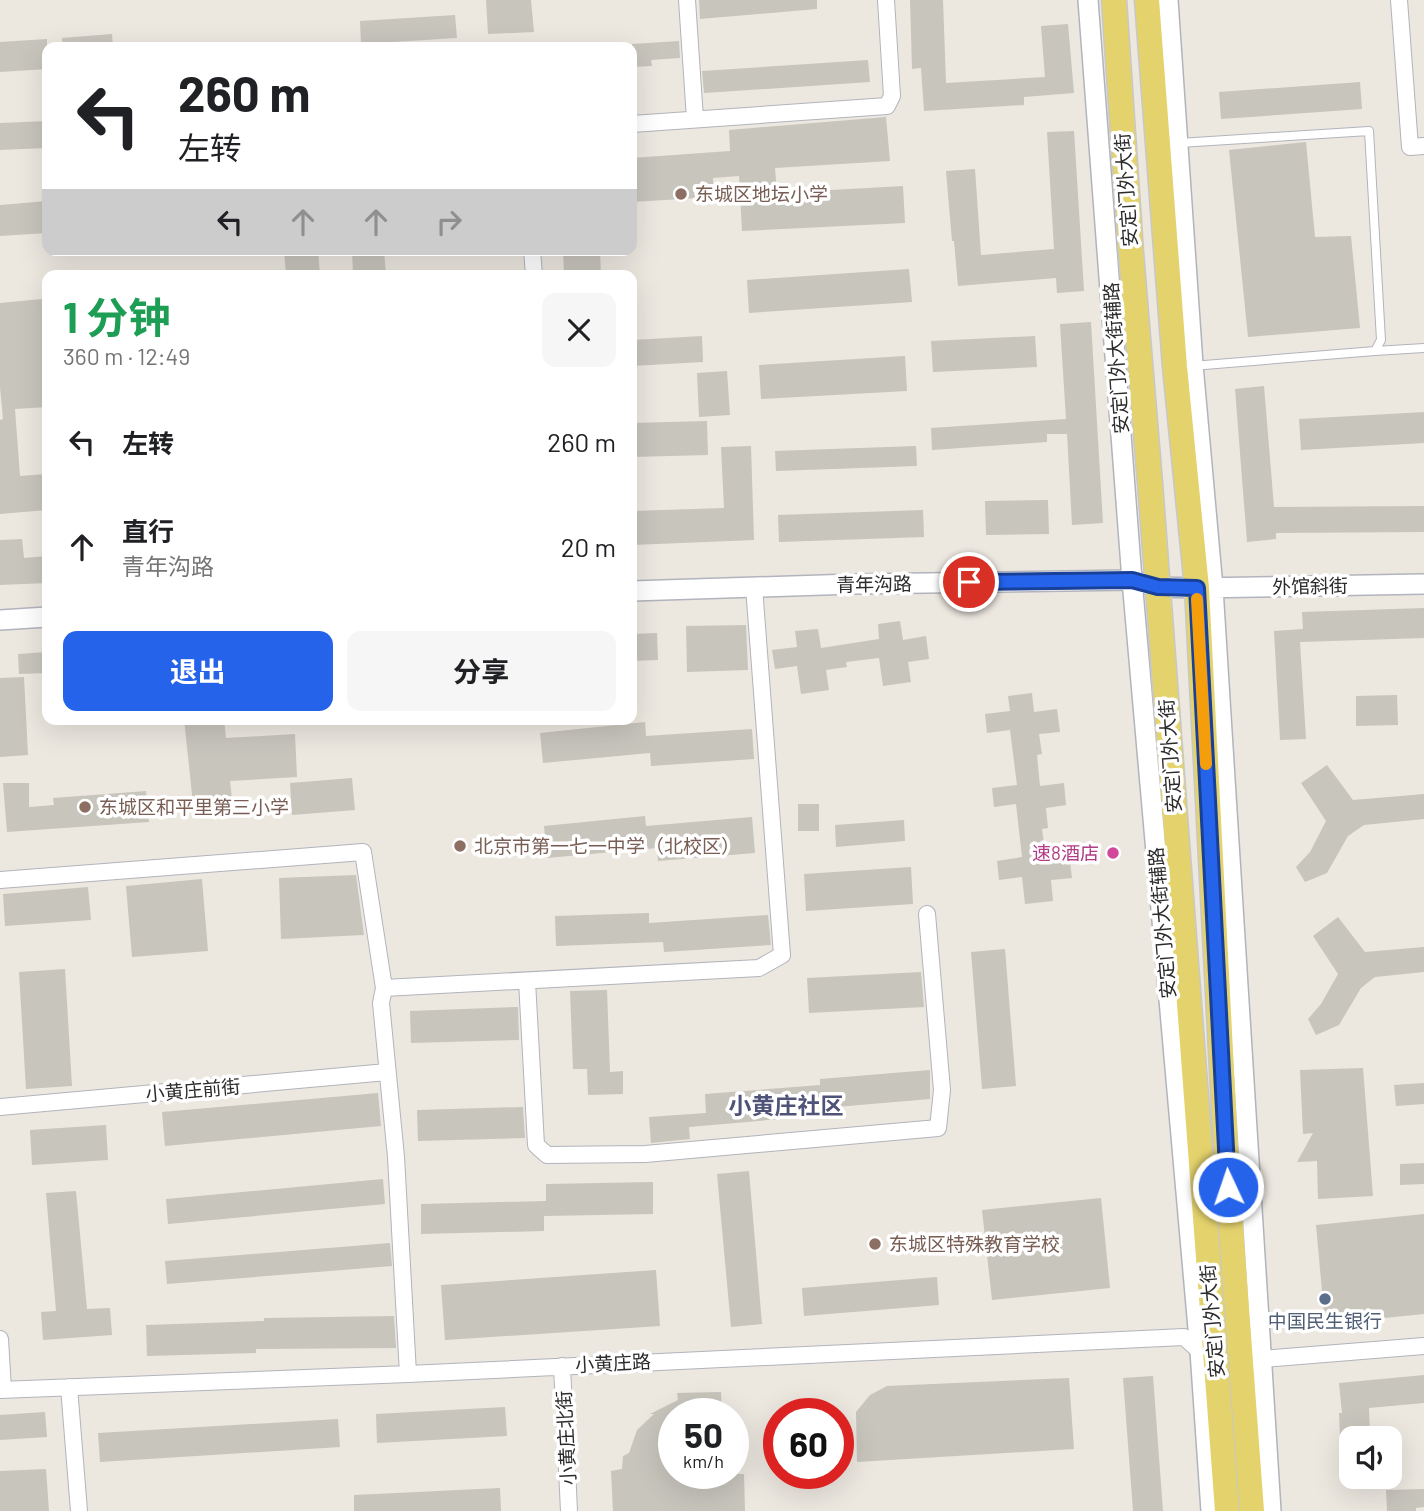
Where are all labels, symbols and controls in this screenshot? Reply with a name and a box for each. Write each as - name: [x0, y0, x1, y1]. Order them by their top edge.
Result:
- text: 260 m: [178, 63, 310, 122]
- icon: left: [63, 70, 154, 161]
- text: 左转: [178, 128, 242, 166]
- street label: 安定门外大街: [1110, 132, 1141, 248]
- place label: 东城区地坛小学: [695, 182, 828, 205]
- marker: 东城区地坛小学: [673, 186, 689, 202]
- icon: left: [211, 203, 249, 241]
- icon: ahead: [284, 203, 322, 241]
- icon: ahead: [357, 203, 395, 241]
- icon: right: [430, 203, 468, 241]
- street label: 安定门外大街辅路: [1099, 281, 1132, 435]
- text: 1 分钟: [63, 291, 170, 341]
- button: close: [542, 293, 616, 367]
- text: 360 m · 12:49: [63, 342, 190, 370]
- icon: left: [63, 423, 101, 461]
- text: 260 m: [547, 426, 616, 457]
- text: 左转: [122, 427, 174, 458]
- text: 直行: [122, 515, 174, 546]
- icon: ahead: [63, 528, 101, 566]
- text: 20 m: [561, 531, 616, 562]
- text: 青年沟路: [122, 552, 214, 580]
- pin: [939, 552, 999, 612]
- icon: arrive: [950, 563, 988, 601]
- street label: 青年沟路: [836, 571, 912, 596]
- street label: 外馆斜街: [1272, 573, 1348, 598]
- button: 退出: [63, 631, 333, 711]
- button: 分享: [347, 631, 616, 711]
- street label: 安定门外大街: [1154, 698, 1185, 814]
- place label: 东城区和平里第三小学: [99, 795, 289, 818]
- marker: 东城区和平里第三小学: [77, 799, 93, 815]
- place label: 北京市第一七一中学（北校区）: [474, 834, 740, 857]
- marker: 北京市第一七一中学（北校区）: [452, 838, 468, 854]
- place label: 速8酒店: [1032, 841, 1099, 864]
- marker: 速8酒店: [1105, 845, 1121, 861]
- street label: 安定门外大街辅路: [1143, 846, 1180, 1000]
- street label: 小黄庄前街: [145, 1074, 241, 1105]
- district label: 小黄庄社区: [729, 1091, 844, 1119]
- position arrow: [1191, 1150, 1265, 1224]
- place label: 东城区特殊教育学校: [889, 1232, 1060, 1255]
- marker: 东城区特殊教育学校: [867, 1236, 883, 1252]
- street label: 安定门外大街: [1195, 1263, 1228, 1379]
- marker: 中国民生银行: [1317, 1291, 1333, 1307]
- place label: 中国民生银行: [1268, 1309, 1382, 1332]
- street label: 小黄庄路: [574, 1349, 652, 1376]
- street label: 小黄庄北街: [552, 1390, 579, 1486]
- speed limit sign: 60: [763, 1398, 854, 1489]
- text: 50: [684, 1413, 723, 1455]
- map controls: [1339, 1426, 1402, 1489]
- button: sound: [1339, 1426, 1402, 1489]
- text: km/h: [683, 1450, 724, 1472]

